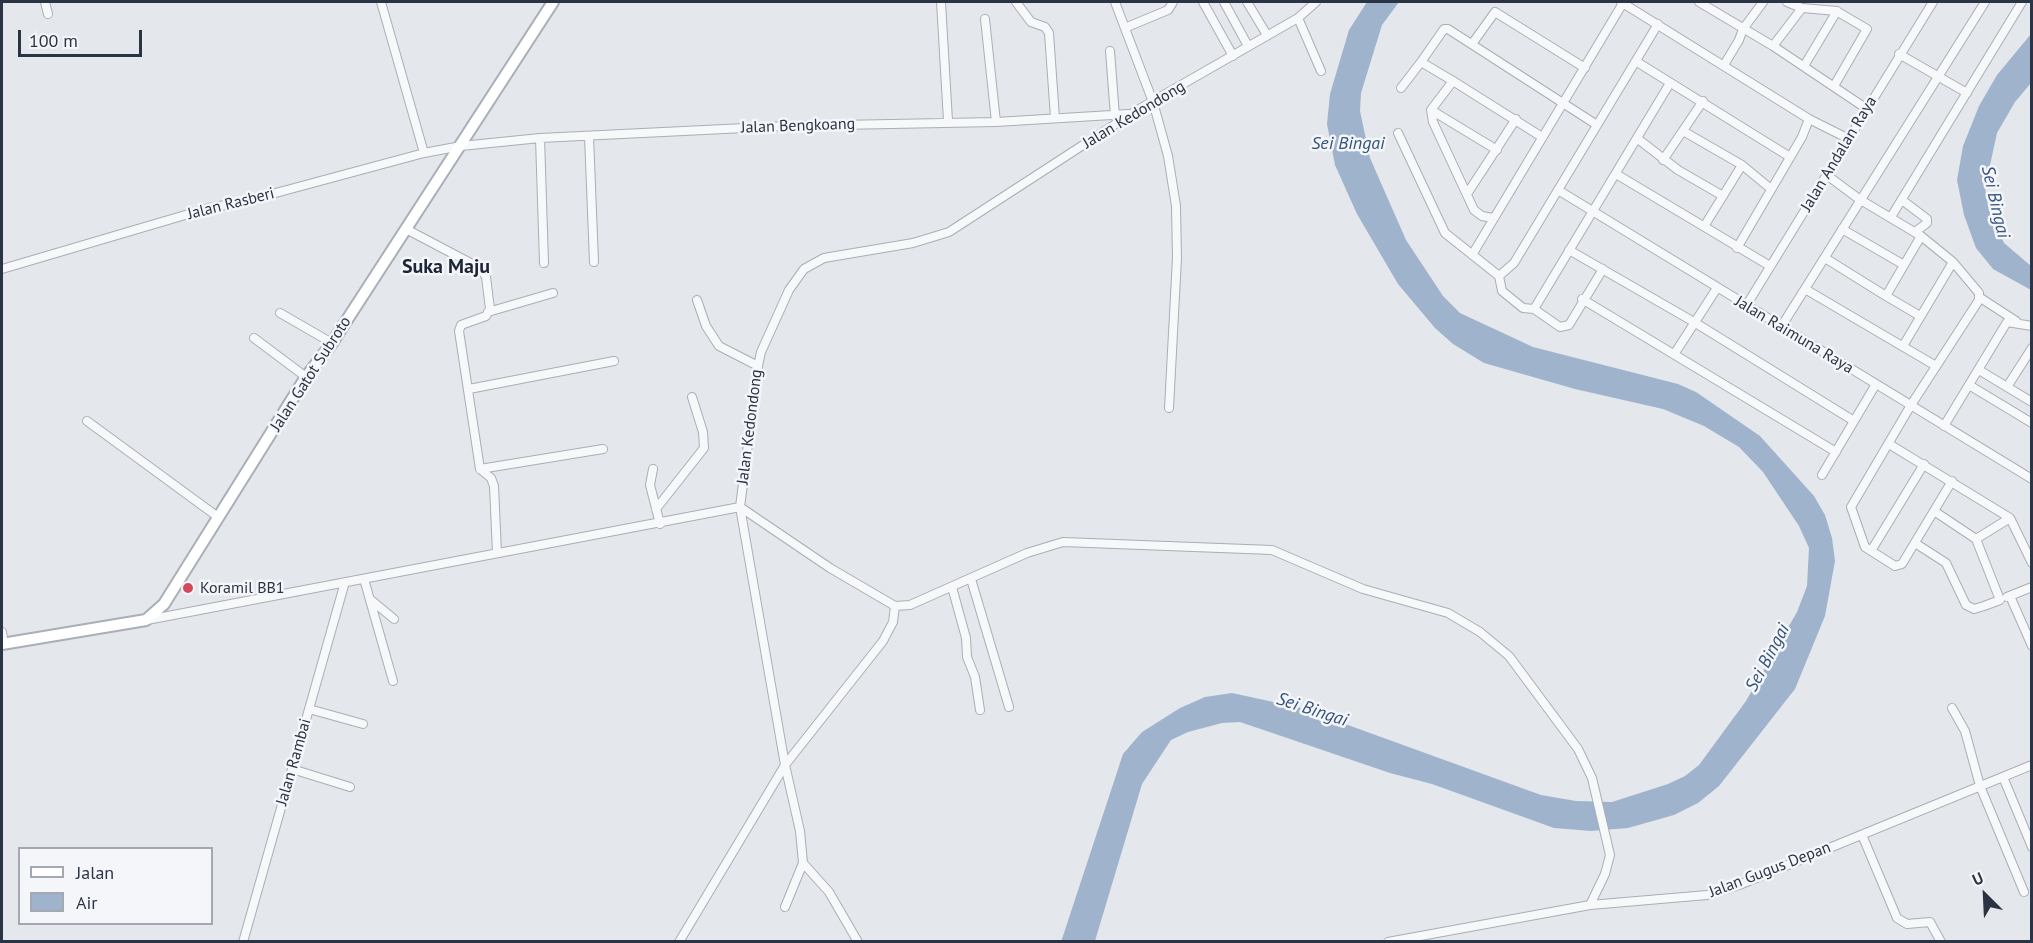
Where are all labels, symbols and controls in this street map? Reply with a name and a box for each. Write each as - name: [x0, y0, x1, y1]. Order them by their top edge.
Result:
- scale bar: [21, 18, 146, 56]
- text: 100 m: [29, 29, 78, 52]
- street label: Jalan Kedondong: [1079, 77, 1189, 153]
- street label: Jalan Andalan Raya: [1797, 93, 1881, 215]
- street label: Jalan Bengkoang: [741, 114, 855, 138]
- water label: Sei Bingai: [1311, 133, 1385, 155]
- water label: Sei Bingai: [1976, 164, 2014, 240]
- street label: Jalan Rasberi: [186, 184, 276, 224]
- district label: Suka Maju: [402, 255, 490, 279]
- street label: Jalan Raimuna Raya: [1731, 292, 1857, 378]
- street label: Jalan Gatot Subroto: [267, 313, 355, 435]
- street label: Jalan Kedondong: [733, 368, 767, 486]
- place label: Koramil BB1: [200, 578, 285, 598]
- marker: Koramil BB1: [181, 581, 195, 595]
- water label: Sei Bingai: [1741, 620, 1795, 696]
- water label: Sei Bingai: [1274, 688, 1350, 732]
- street label: Jalan Rambai: [272, 716, 316, 808]
- street label: Jalan Gugus Depan: [1706, 838, 1834, 902]
- legend: [18, 847, 213, 925]
- text: Jalan: [76, 861, 114, 884]
- north arrow: [1955, 865, 2015, 925]
- text: U: [1969, 867, 1986, 890]
- text: Air: [76, 891, 97, 914]

